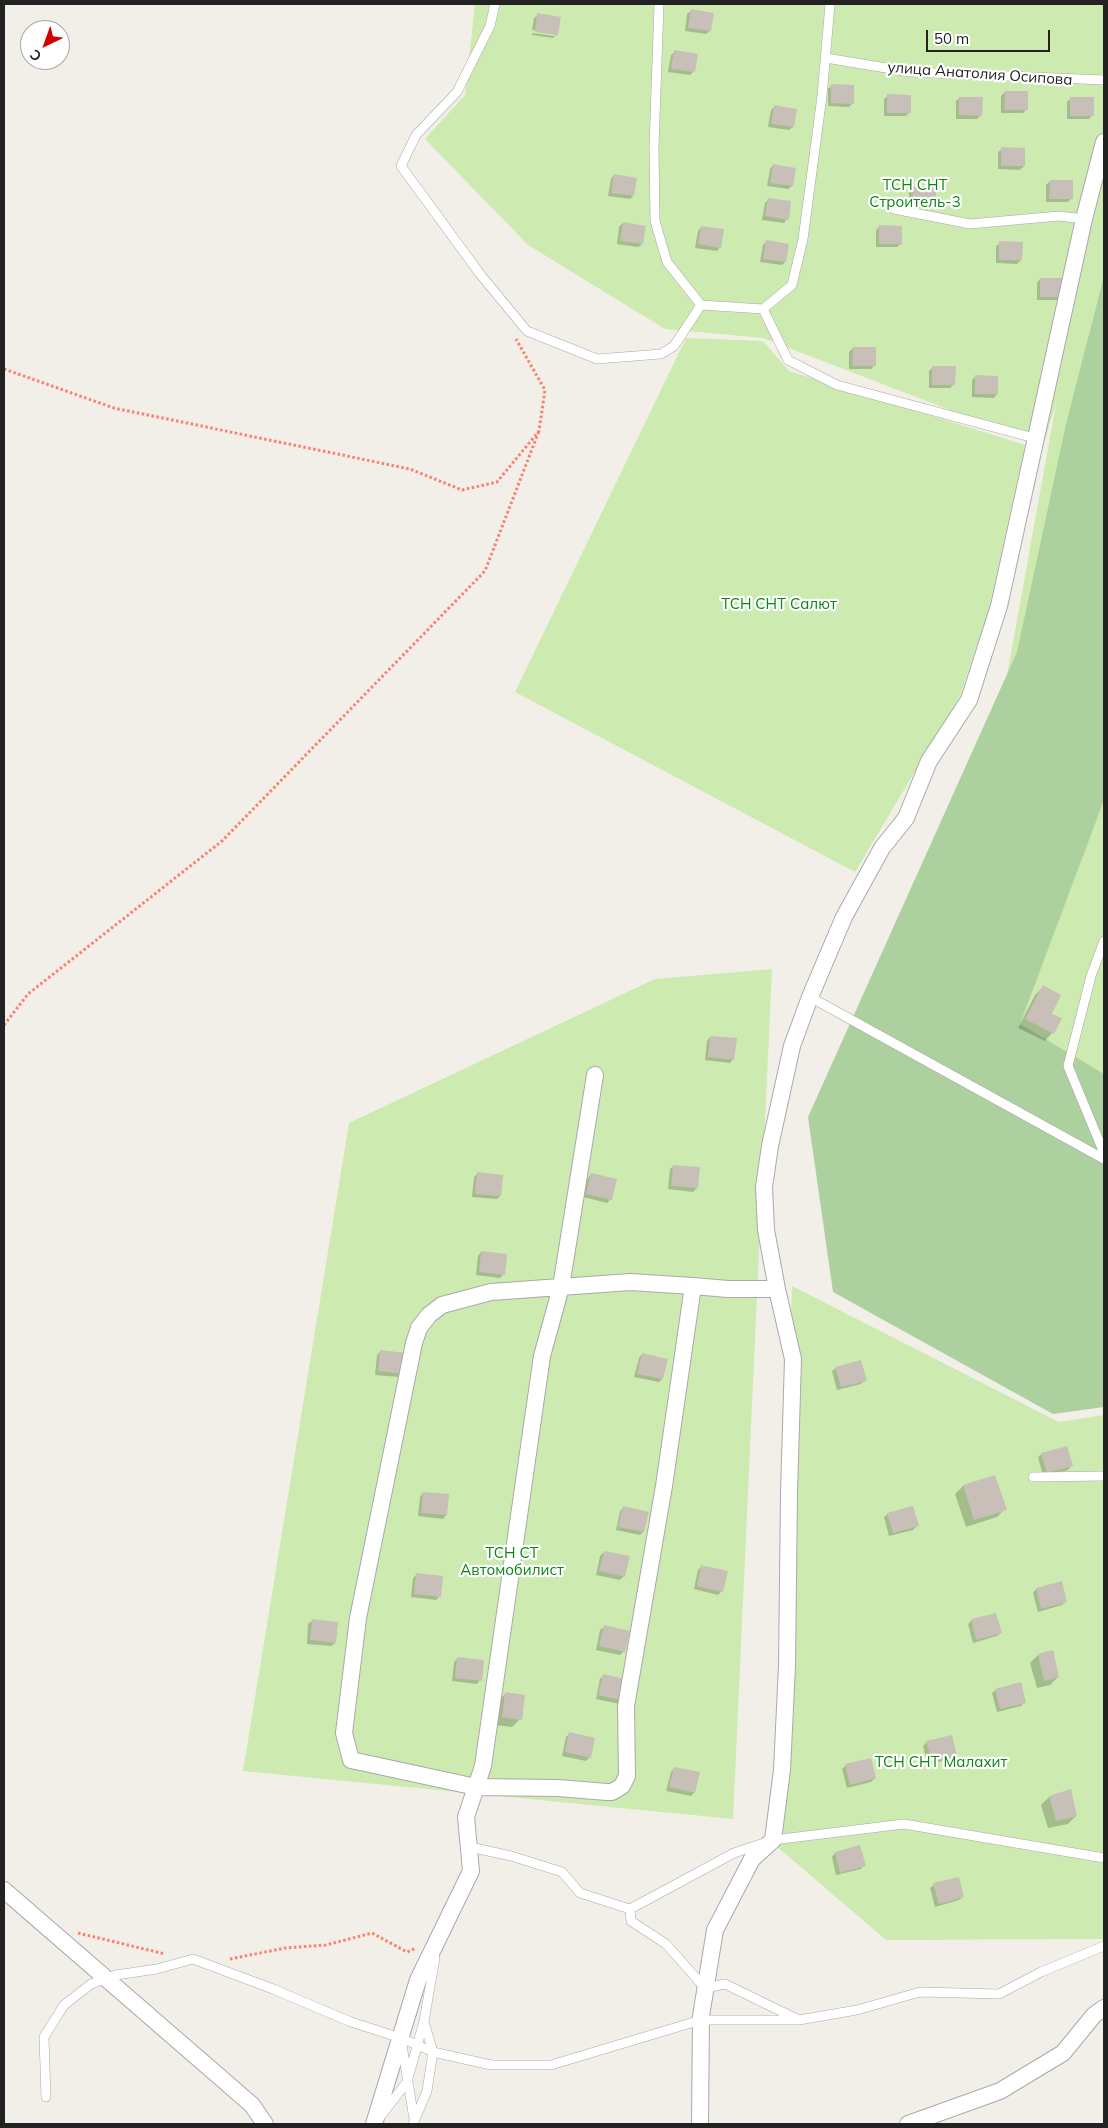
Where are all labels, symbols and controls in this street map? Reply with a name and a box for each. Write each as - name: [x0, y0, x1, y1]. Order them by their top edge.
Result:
- north arrow: [20, 20, 70, 70]
- scale bar: [928, 20, 1052, 52]
- text: 50 m: [934, 29, 969, 48]
- text: С: [26, 46, 45, 65]
- street label: улица Анатолия Осипова: [887, 59, 1073, 89]
- park label: ТСН СНТ Строитель-3: [869, 176, 961, 211]
- park label: ТСН СНТ Салют: [721, 595, 837, 613]
- park label: ТСН СТ Автомобилист: [460, 1544, 564, 1579]
- park label: ТСН СНТ Малахит: [875, 1753, 1007, 1771]

